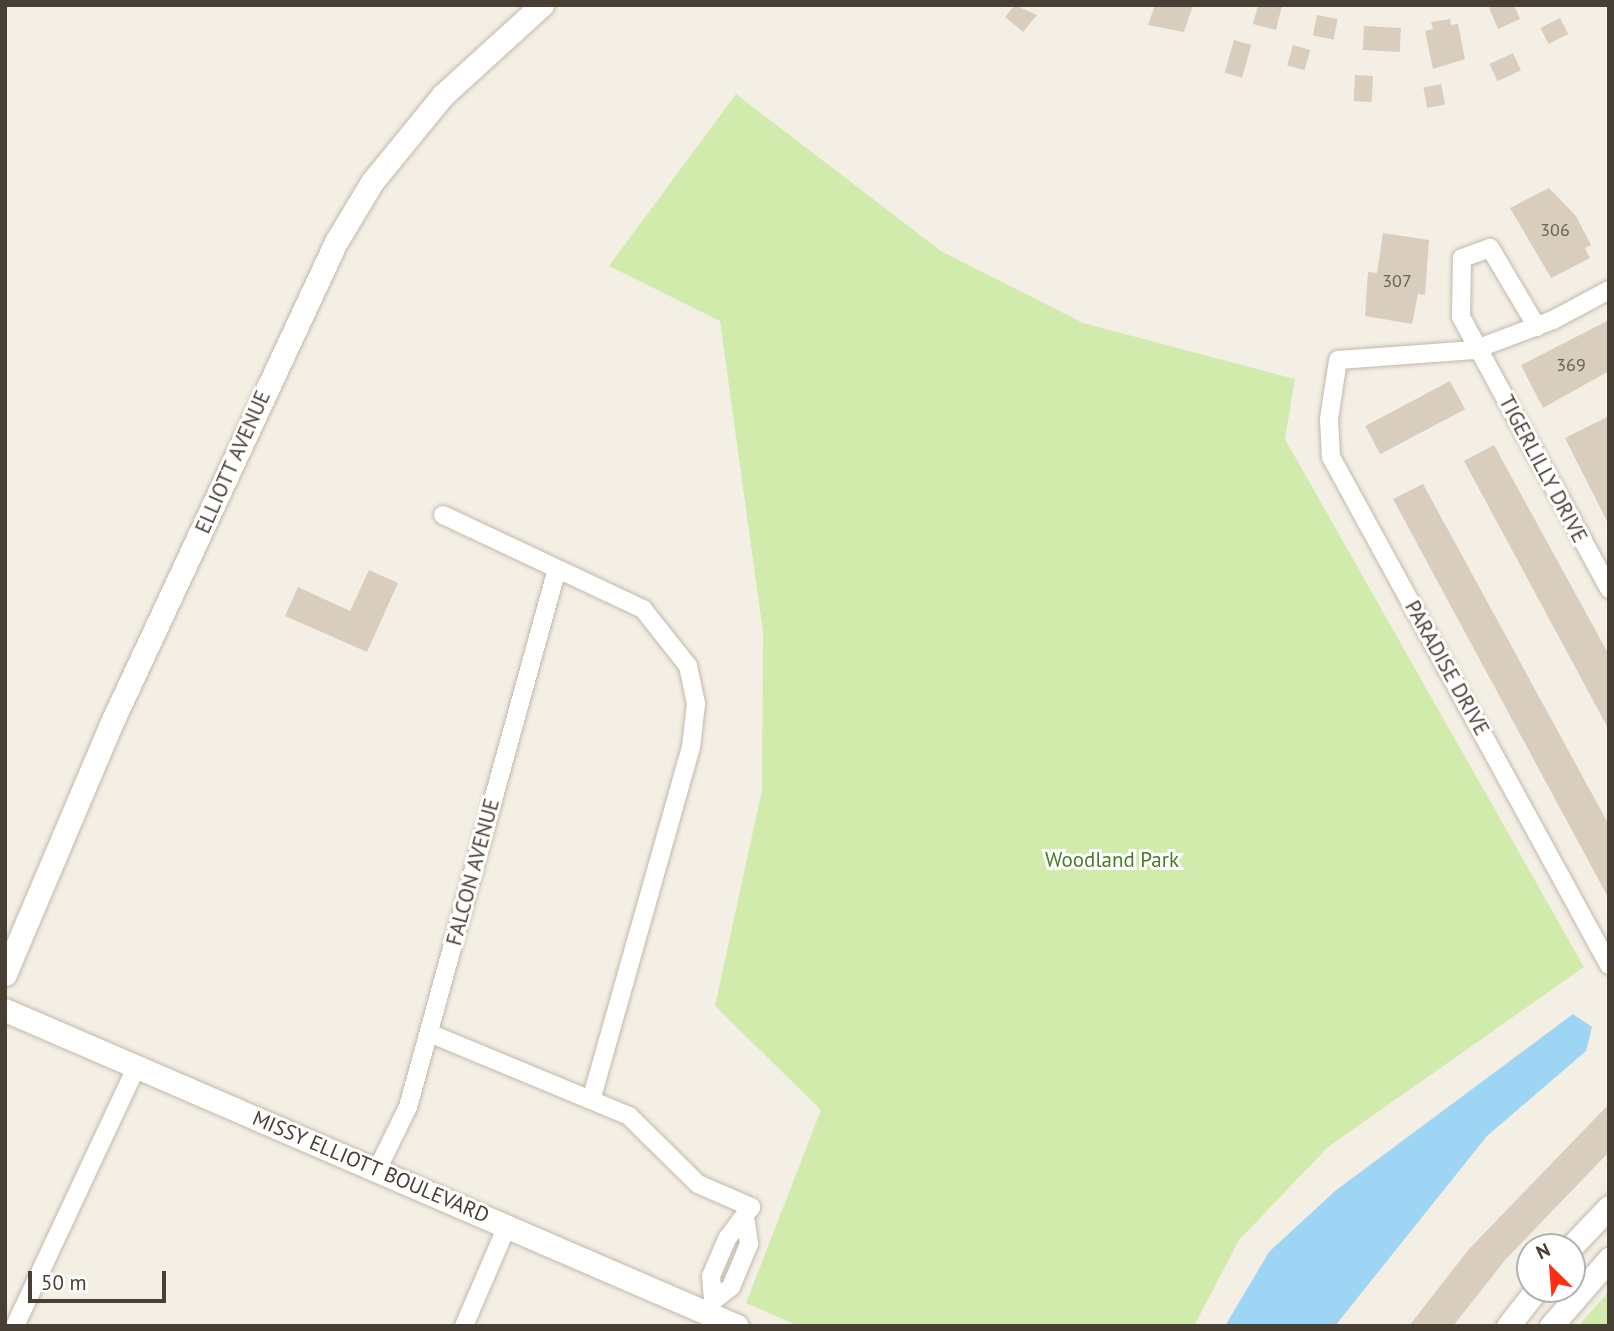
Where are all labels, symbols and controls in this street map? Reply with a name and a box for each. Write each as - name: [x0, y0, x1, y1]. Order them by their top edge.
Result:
- house number: 306: [1540, 219, 1570, 241]
- house number: 307: [1382, 270, 1412, 292]
- house number: 369: [1556, 354, 1586, 376]
- street label: ELLIOTT AVENUE: [190, 386, 276, 538]
- street label: TIGERLILLY DRIVE: [1493, 391, 1593, 547]
- street label: PARADISE DRIVE: [1400, 596, 1494, 740]
- street label: FALCON AVENUE: [441, 795, 505, 949]
- park label: Woodland Park: [1045, 847, 1179, 873]
- street label: MISSY ELLIOTT BOULEVARD: [248, 1105, 494, 1229]
- north arrow: [1516, 1233, 1586, 1303]
- text: N: [1532, 1237, 1554, 1264]
- scale bar: [32, 1258, 170, 1302]
- text: 50 m: [41, 1269, 87, 1296]

